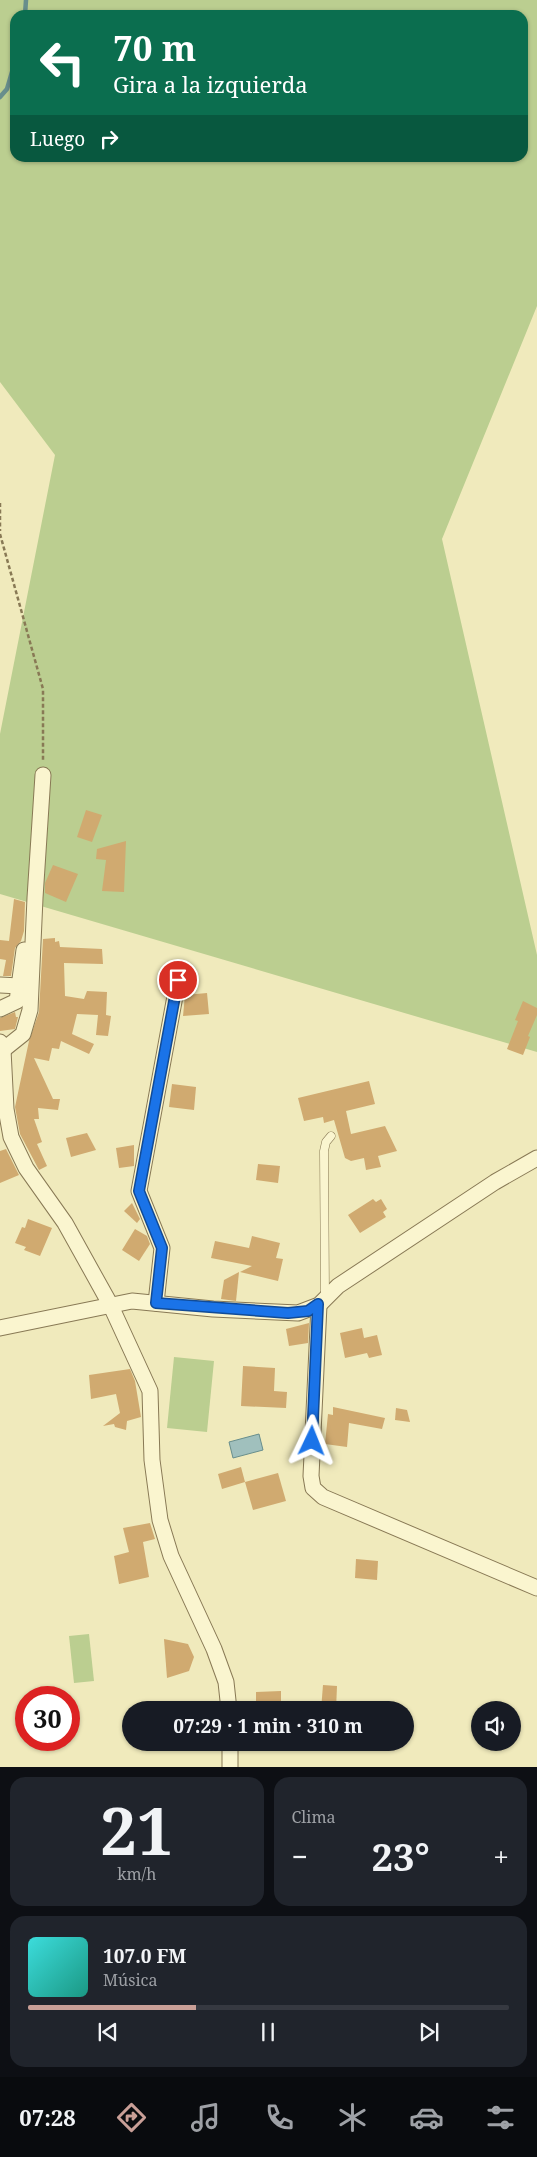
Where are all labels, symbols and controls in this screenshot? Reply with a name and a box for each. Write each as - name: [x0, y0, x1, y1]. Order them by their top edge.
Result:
- text: 70 m: [113, 24, 196, 71]
- icon: left: [30, 30, 95, 95]
- text: Gira a la izquierda: [113, 69, 308, 99]
- icon: right: [95, 125, 123, 153]
- text: Luego: [30, 126, 85, 152]
- pin: [157, 959, 199, 1001]
- icon: arrive: [164, 966, 192, 994]
- position arrow: [285, 1414, 337, 1466]
- speed limit sign: 30: [15, 1686, 80, 1751]
- map controls: [471, 1701, 521, 1751]
- button: sound: [471, 1701, 521, 1751]
- text: 07:29 · 1 min · 310 m: [173, 1713, 363, 1739]
- text: 21: [100, 1786, 173, 1874]
- text: Clima: [292, 1806, 336, 1828]
- text: 23°: [371, 1830, 430, 1882]
- text: −: [292, 1837, 308, 1875]
- text: +: [493, 1837, 509, 1875]
- text: km/h: [117, 1863, 156, 1885]
- text: 107.0 FM: [103, 1943, 186, 1969]
- text: Música: [103, 1969, 157, 1991]
- icon: previous: [94, 2018, 122, 2046]
- icon: pause: [254, 2018, 282, 2046]
- icon: next: [415, 2018, 443, 2046]
- icon: directions: [114, 2100, 149, 2135]
- icon: music: [188, 2100, 223, 2135]
- icon: phone: [262, 2100, 297, 2135]
- icon: climate: [335, 2100, 370, 2135]
- icon: car: [409, 2100, 444, 2135]
- icon: filters: [483, 2100, 518, 2135]
- text: 07:28: [19, 2102, 76, 2132]

